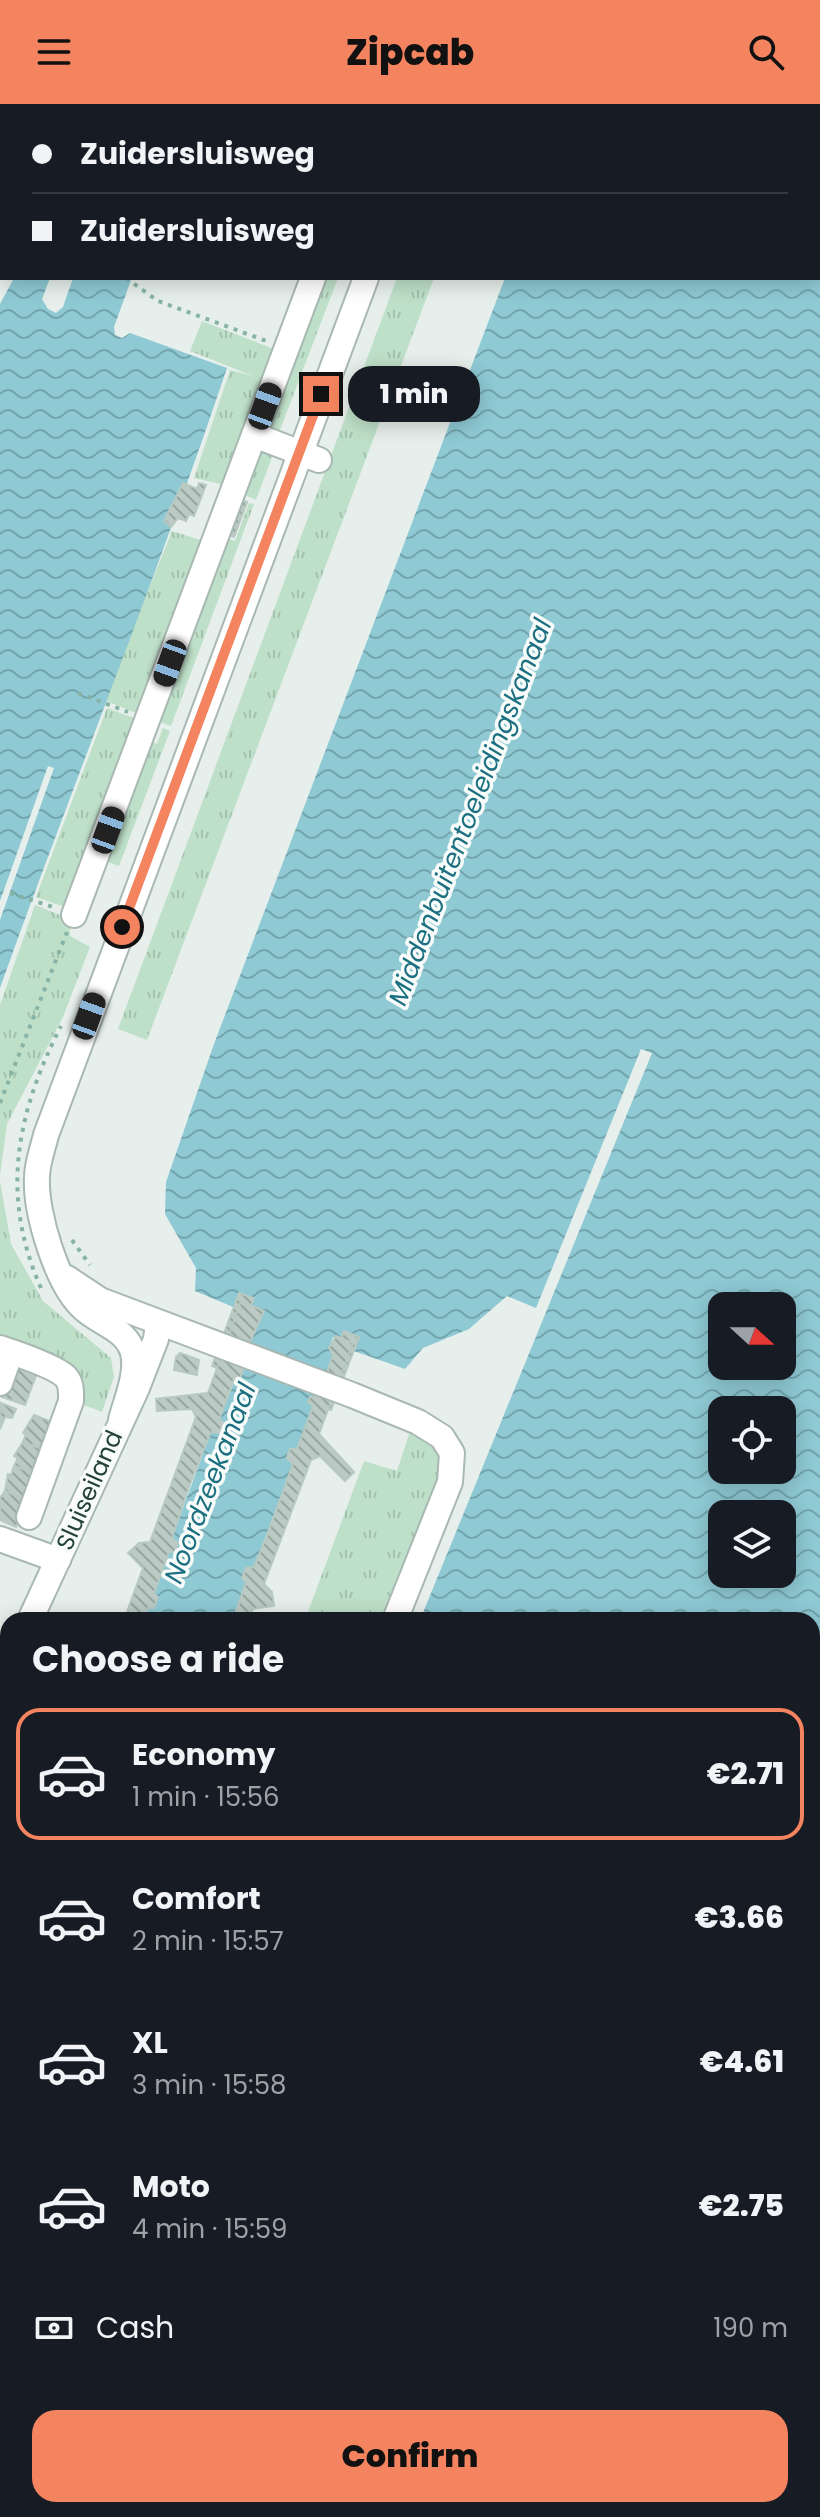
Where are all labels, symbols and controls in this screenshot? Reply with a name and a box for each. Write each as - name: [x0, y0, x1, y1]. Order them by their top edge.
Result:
- text: Zipcab: [346, 27, 474, 78]
- icon: menu: [32, 30, 76, 74]
- icon: search: [744, 30, 788, 74]
- text: Zuidersluisweg: [80, 132, 315, 175]
- text: Zuidersluisweg: [80, 209, 315, 252]
- callout: 1 min: [349, 366, 481, 422]
- route end: [303, 376, 339, 412]
- text: 1 min: [380, 376, 448, 412]
- car: [246, 379, 284, 433]
- water label: Middenbuitentoeleidingskanaal: [379, 613, 561, 1011]
- car: [151, 636, 189, 690]
- car: [89, 803, 127, 857]
- route start: [104, 909, 140, 945]
- car: [70, 989, 108, 1043]
- north arrow: [708, 1292, 796, 1380]
- map controls: [708, 1292, 796, 1588]
- water label: Noordzeekanaal: [155, 1377, 265, 1588]
- button: locate: [708, 1396, 796, 1484]
- street label: Sluiseiland: [48, 1425, 130, 1555]
- button: layers: [708, 1500, 796, 1588]
- text: Choose a ride: [32, 1634, 284, 1685]
- text: Economy: [132, 1733, 276, 1776]
- icon: car: [36, 1738, 108, 1810]
- text: €2.71: [707, 1752, 784, 1795]
- text: 1 min · 15:56: [132, 1779, 280, 1815]
- text: Comfort: [132, 1877, 261, 1920]
- icon: car: [36, 1882, 108, 1954]
- text: €3.66: [695, 1896, 784, 1939]
- text: 2 min · 15:57: [132, 1923, 284, 1959]
- text: XL: [132, 2021, 168, 2064]
- icon: car: [36, 2026, 108, 2098]
- text: €4.61: [700, 2040, 784, 2083]
- text: 3 min · 15:58: [132, 2067, 286, 2103]
- text: Moto: [132, 2165, 210, 2208]
- icon: car: [36, 2170, 108, 2242]
- text: €2.75: [699, 2184, 784, 2227]
- text: 4 min · 15:59: [132, 2211, 287, 2247]
- icon: cash: [32, 2306, 76, 2350]
- text: Cash: [96, 2306, 174, 2349]
- text: 190 m: [713, 2310, 788, 2346]
- button: Confirm: [32, 2410, 788, 2502]

